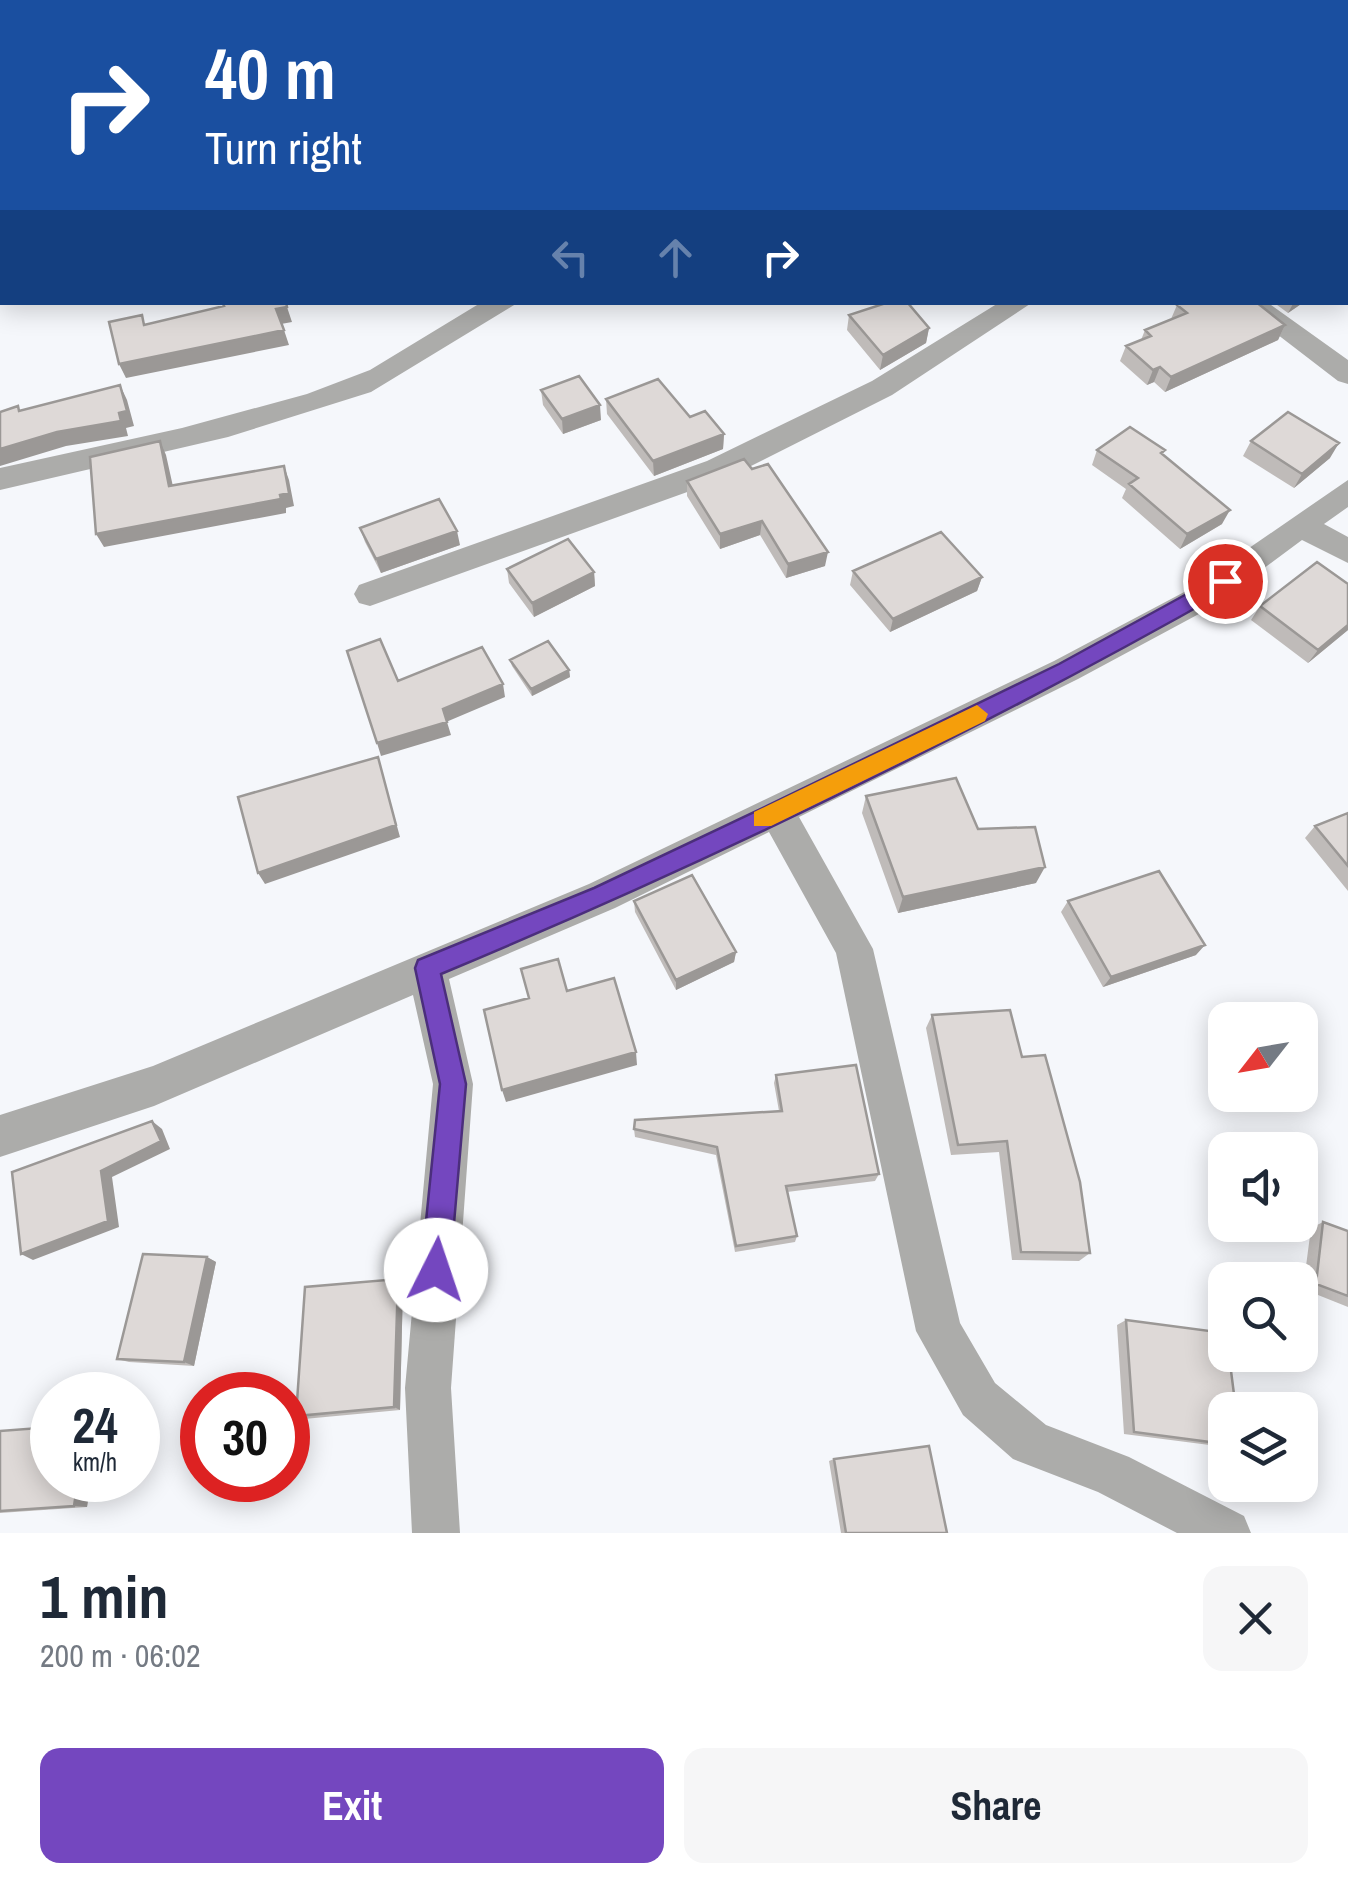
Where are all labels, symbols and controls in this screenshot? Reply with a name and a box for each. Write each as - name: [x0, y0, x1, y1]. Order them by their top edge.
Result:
- text: 40 m: [205, 27, 336, 121]
- icon: right: [40, 40, 170, 170]
- text: Turn right: [205, 117, 362, 178]
- icon: left: [543, 230, 598, 285]
- icon: ahead: [648, 230, 703, 285]
- icon: right: [753, 230, 808, 285]
- pin: [1183, 539, 1268, 624]
- icon: arrive: [1198, 554, 1253, 609]
- north arrow: [1208, 1002, 1318, 1112]
- map controls: [1208, 1002, 1318, 1502]
- button: sound: [1208, 1132, 1318, 1242]
- position arrow: [384, 1218, 488, 1322]
- button: search: [1208, 1262, 1318, 1372]
- speed limit sign: 30: [180, 1372, 310, 1502]
- text: 24: [72, 1391, 118, 1459]
- button: layers: [1208, 1392, 1318, 1502]
- text: km/h: [73, 1445, 117, 1479]
- text: 1 min: [40, 1556, 169, 1637]
- button: close: [1203, 1566, 1308, 1671]
- text: 200 m · 06:02: [40, 1634, 200, 1677]
- button: Exit: [40, 1748, 664, 1863]
- button: Share: [684, 1748, 1308, 1863]

